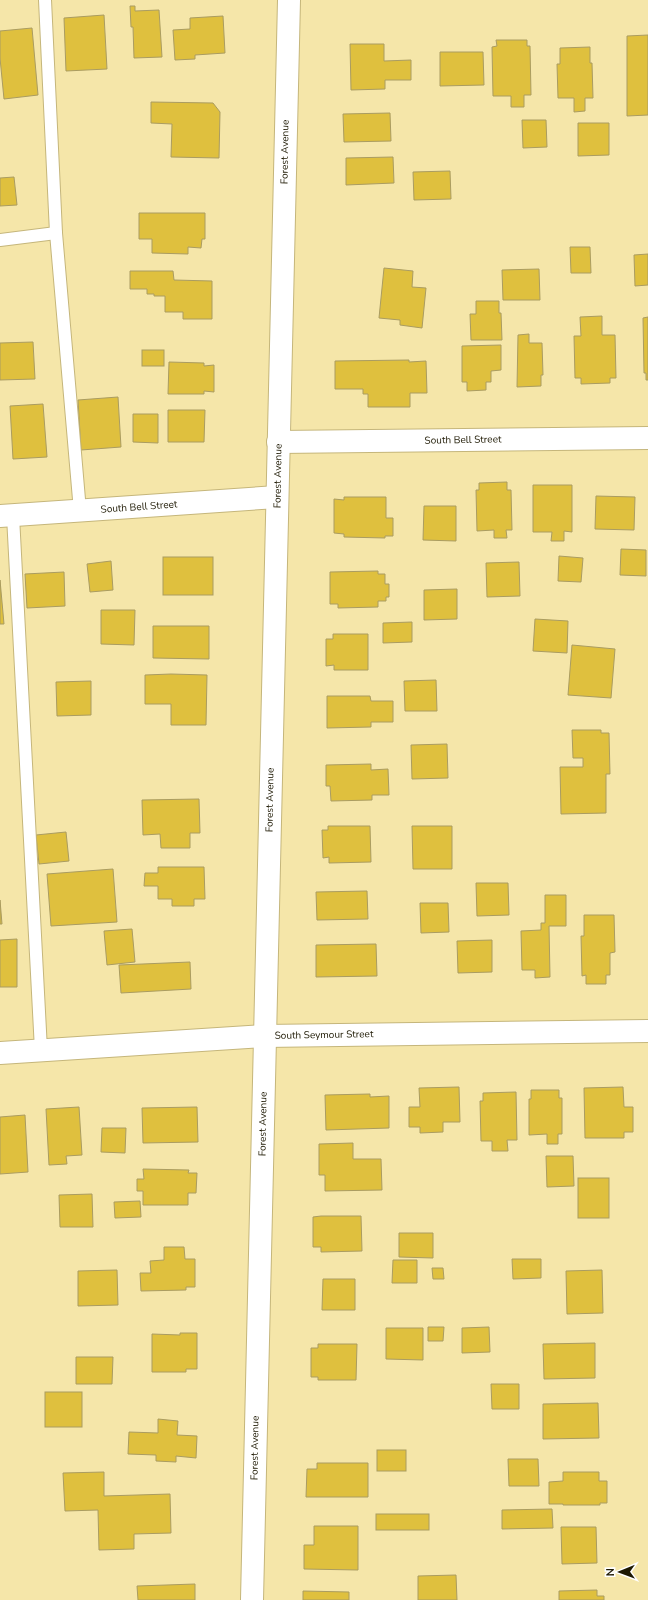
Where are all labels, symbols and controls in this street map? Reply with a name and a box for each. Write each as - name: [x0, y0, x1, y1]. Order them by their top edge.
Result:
- street label: Forest Avenue: [277, 120, 293, 184]
- street label: South Bell Street: [424, 432, 502, 448]
- street label: Forest Avenue: [270, 444, 286, 508]
- street label: South Bell Street: [100, 497, 178, 517]
- street label: Forest Avenue: [262, 768, 278, 832]
- street label: South Seymour Street: [274, 1027, 374, 1043]
- street label: Forest Avenue: [255, 1092, 271, 1156]
- street label: Forest Avenue: [247, 1416, 263, 1480]
- north arrow: [600, 1552, 640, 1592]
- text: N: [603, 1568, 618, 1576]

